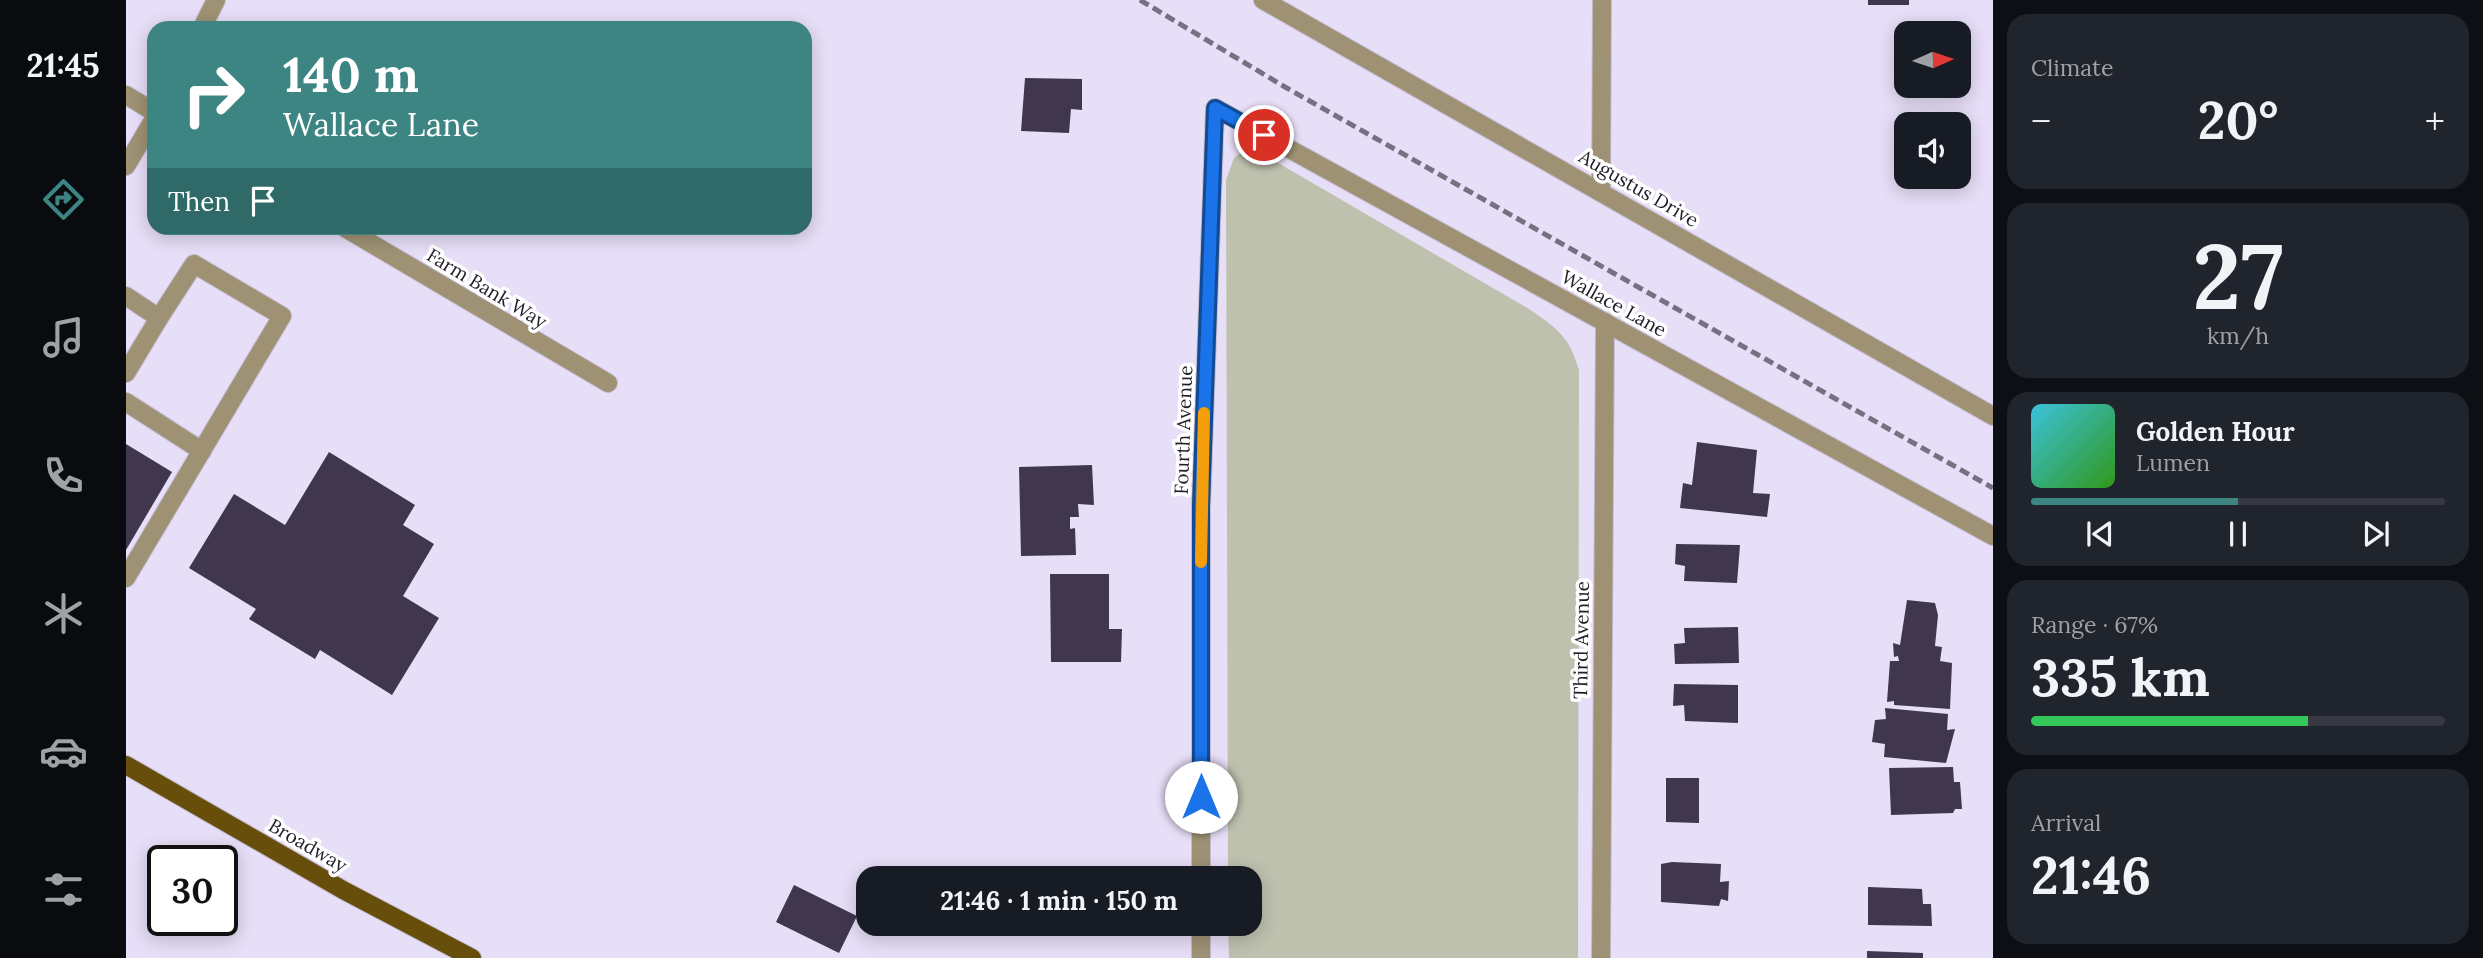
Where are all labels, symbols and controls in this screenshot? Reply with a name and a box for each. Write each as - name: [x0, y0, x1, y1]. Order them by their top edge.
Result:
- north arrow: [1894, 21, 1970, 98]
- map controls: [1894, 21, 1971, 189]
- text: 140 m: [283, 43, 419, 105]
- text: 21:45: [27, 45, 99, 86]
- icon: right: [168, 49, 259, 140]
- text: Climate: [2031, 53, 2113, 82]
- text: 20°: [2198, 87, 2278, 153]
- text: −: [2031, 97, 2051, 145]
- text: +: [2425, 97, 2445, 145]
- text: Wallace Lane: [283, 104, 479, 145]
- pin: [1234, 105, 1294, 165]
- button: sound: [1894, 112, 1971, 189]
- icon: arrive: [1245, 116, 1283, 154]
- street label: Augustus Drive: [1574, 144, 1703, 232]
- icon: directions: [39, 175, 88, 224]
- icon: arrive: [244, 182, 282, 220]
- text: Then: [168, 185, 230, 218]
- text: 27: [2192, 217, 2284, 334]
- street label: Farm Bank Way: [423, 243, 551, 333]
- street label: Wallace Lane: [1557, 264, 1671, 342]
- icon: music: [39, 313, 88, 362]
- text: km/h: [2207, 321, 2269, 350]
- street label: Fourth Avenue: [1169, 365, 1197, 495]
- text: Golden Hour: [2136, 415, 2295, 448]
- text: Lumen: [2136, 448, 2210, 477]
- icon: phone: [39, 451, 88, 500]
- icon: previous: [2081, 515, 2119, 553]
- icon: pause: [2219, 515, 2257, 553]
- icon: next: [2357, 515, 2395, 553]
- street label: Third Avenue: [1568, 581, 1594, 699]
- icon: climate: [39, 589, 88, 638]
- text: Range · 67%: [2031, 610, 2158, 639]
- text: 335 km: [2031, 644, 2210, 710]
- icon: car: [39, 727, 88, 776]
- position arrow: [1164, 760, 1238, 834]
- text: Arrival: [2031, 808, 2101, 837]
- street label: Broadway: [264, 813, 352, 877]
- text: 21:46: [2031, 842, 2151, 908]
- speed limit sign: 30: [147, 845, 238, 936]
- icon: filters: [39, 865, 88, 914]
- text: 21:46 · 1 min · 150 m: [940, 884, 1178, 917]

